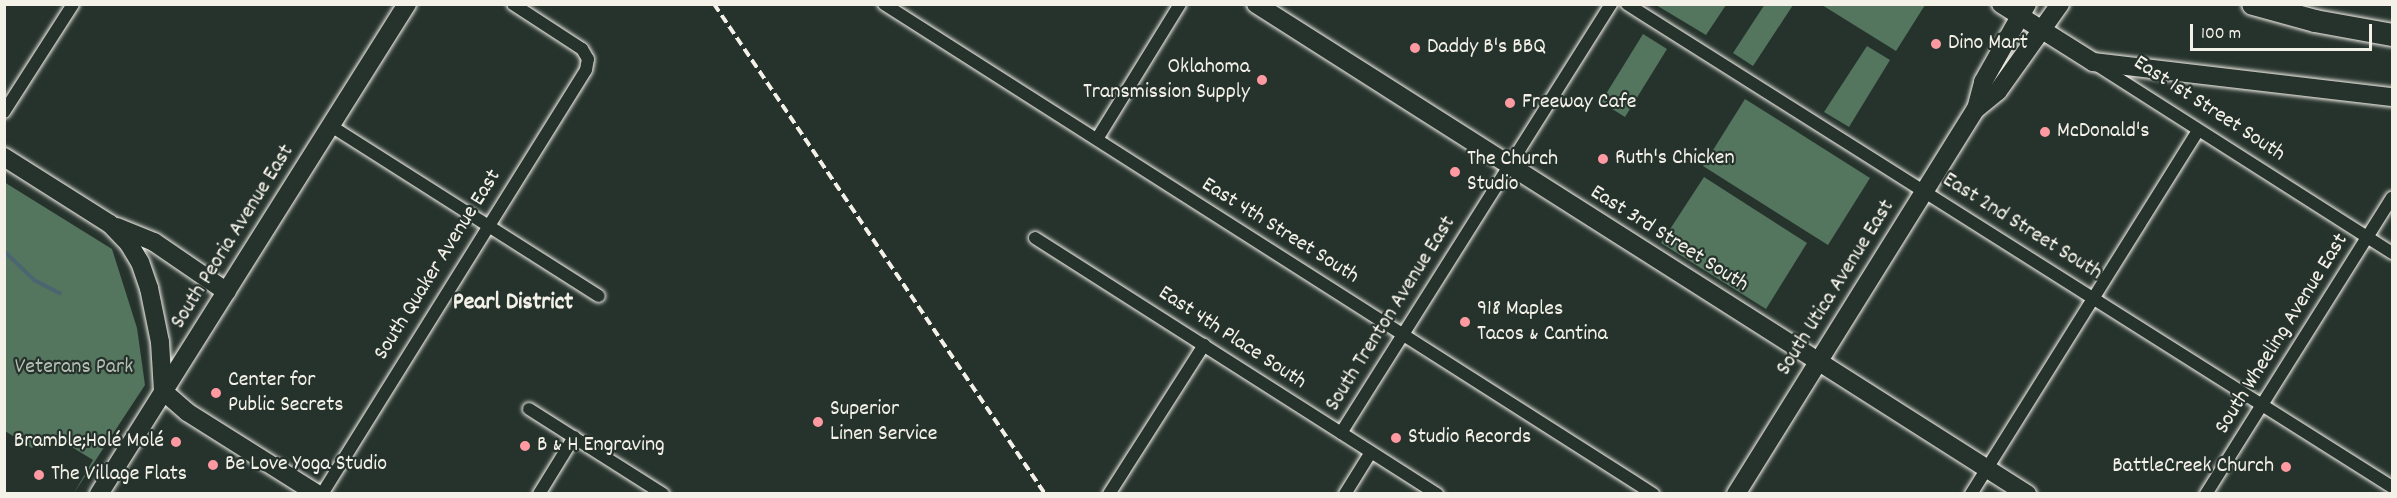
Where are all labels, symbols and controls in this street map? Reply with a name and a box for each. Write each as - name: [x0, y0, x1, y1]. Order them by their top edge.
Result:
- scale bar: [2193, 12, 2374, 50]
- text: 100 m: [2201, 22, 2241, 47]
- place label: Dino Mart: [1948, 31, 2028, 57]
- place label: Daddy B's BBQ: [1427, 35, 1546, 61]
- marker: Dino Mart: [1929, 37, 1943, 51]
- marker: Daddy B's BBQ: [1408, 41, 1422, 55]
- street label: East 1st Street South: [2128, 50, 2290, 168]
- place label: Oklahoma Transmission Supply: [1083, 54, 1250, 106]
- marker: Oklahoma Transmission Supply: [1255, 73, 1269, 87]
- place label: Freeway Cafe: [1522, 90, 1636, 116]
- marker: Freeway Cafe: [1503, 96, 1517, 110]
- place label: McDonald's: [2057, 119, 2150, 145]
- marker: McDonald's: [2038, 125, 2052, 139]
- street label: South Peoria Avenue East: [166, 140, 300, 334]
- place label: The Church Studio: [1467, 146, 1558, 198]
- place label: Ruth's Chicken: [1615, 146, 1735, 172]
- marker: Ruth's Chicken: [1596, 152, 1610, 166]
- street label: South Quaker Avenue East: [369, 165, 507, 365]
- marker: The Church Studio: [1448, 165, 1462, 179]
- street label: East 2nd Street South: [1937, 167, 2107, 287]
- street label: East 4th Street South: [1196, 172, 1364, 290]
- street label: East 3rd Street South: [1585, 180, 1753, 298]
- street label: South Utica Avenue East: [1771, 195, 1901, 381]
- street label: South Trenton Avenue East: [1320, 212, 1462, 416]
- street label: South Wheeling Avenue East: [2210, 229, 2354, 439]
- street label: East 4th Place South: [1153, 280, 1311, 396]
- district label: Pearl District: [453, 290, 573, 318]
- place label: 918 Maples Tacos & Cantina: [1477, 296, 1608, 348]
- marker: 918 Maples Tacos & Cantina: [1458, 315, 1472, 329]
- park label: Veterans Park: [15, 355, 133, 381]
- place label: Center for Public Secrets: [228, 367, 344, 418]
- marker: Center for Public Secrets: [209, 386, 223, 400]
- place label: Superior Linen Service: [830, 396, 937, 448]
- marker: Superior Linen Service: [811, 415, 825, 429]
- place label: Studio Records: [1408, 425, 1531, 451]
- place label: Bramble;Holé Molé: [14, 429, 164, 455]
- marker: Studio Records: [1389, 431, 1403, 445]
- place label: B & H Engraving: [537, 433, 665, 459]
- marker: Bramble;Holé Molé: [169, 435, 183, 449]
- marker: B & H Engraving: [518, 439, 532, 453]
- place label: Be Love Yoga Studio: [225, 452, 387, 478]
- place label: BattleCreek Church: [2112, 454, 2274, 480]
- marker: Be Love Yoga Studio: [206, 458, 220, 472]
- marker: BattleCreek Church: [2279, 460, 2293, 474]
- place label: The Village Flats: [51, 462, 187, 488]
- marker: The Village Flats: [32, 468, 46, 482]

